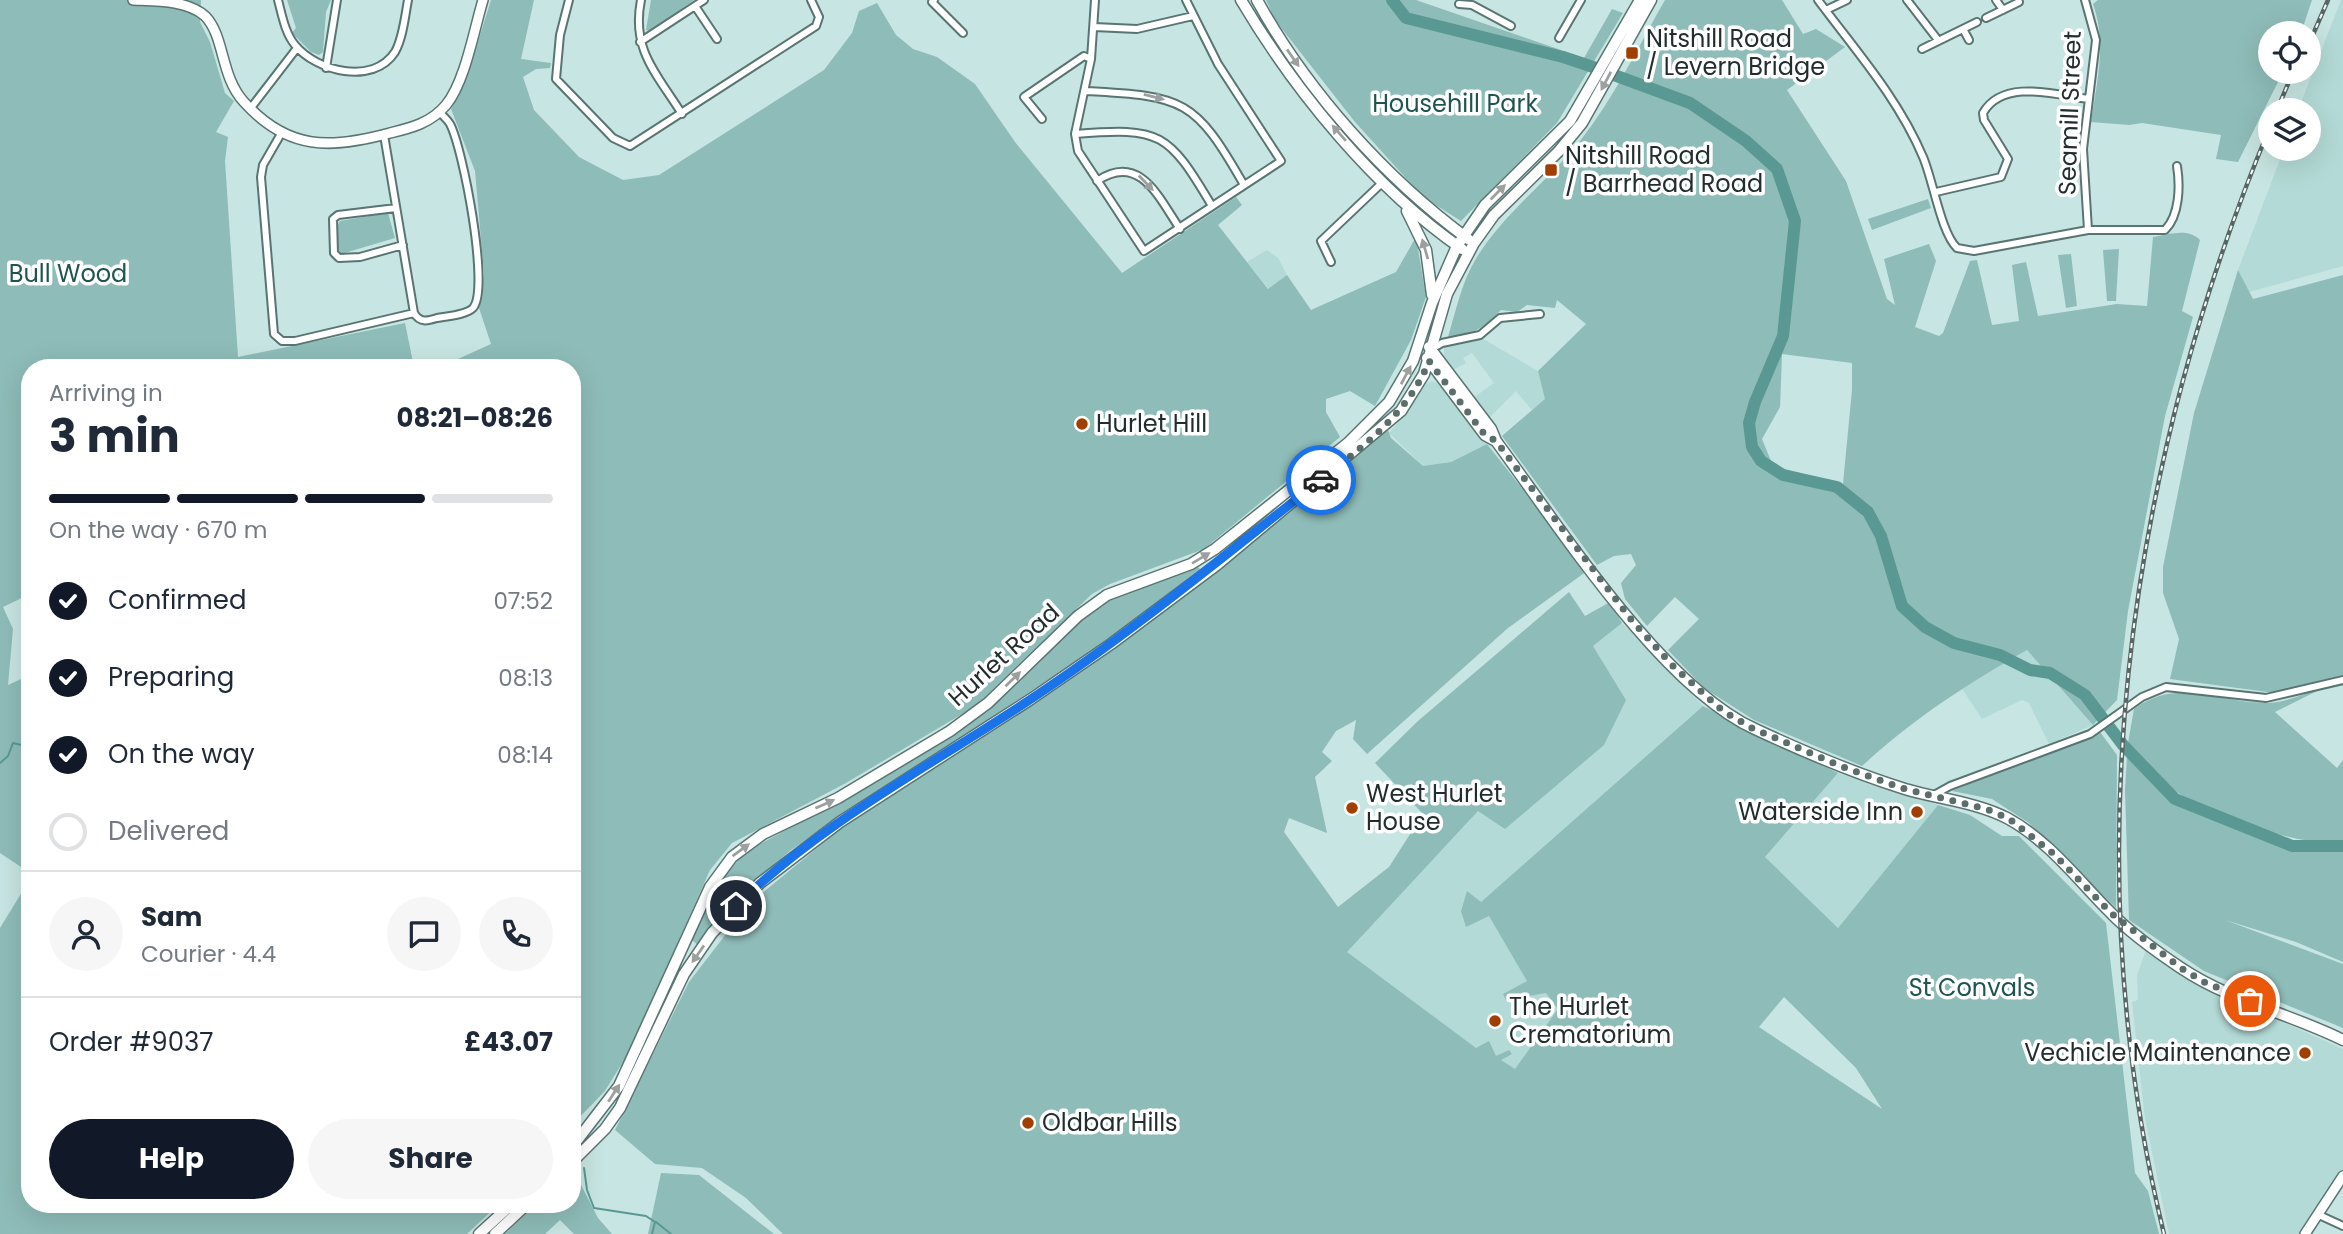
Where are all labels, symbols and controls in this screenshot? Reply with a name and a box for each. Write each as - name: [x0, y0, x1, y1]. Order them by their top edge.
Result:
- map controls: [2258, 21, 2321, 161]
- button: locate: [2258, 21, 2321, 84]
- place label: Nitshill Road / Levern Bridge: [1646, 22, 1825, 83]
- street label: Seamill Street: [2050, 30, 2089, 196]
- marker: Nitshill Road / Levern Bridge: [1624, 45, 1640, 61]
- one-way arrow: [1286, 48, 1299, 67]
- one-way arrow: [1600, 71, 1612, 91]
- park label: Househill Park: [1372, 87, 1538, 120]
- one-way arrow: [1143, 92, 1165, 103]
- button: layers: [2258, 98, 2321, 161]
- one-way arrow: [1332, 124, 1347, 141]
- place label: Nitshill Road / Barrhead Road: [1565, 139, 1763, 200]
- marker: Nitshill Road / Barrhead Road: [1543, 162, 1559, 178]
- one-way arrow: [1138, 175, 1155, 192]
- one-way arrow: [1490, 183, 1507, 200]
- one-way arrow: [1420, 239, 1430, 260]
- park label: Bull Wood: [9, 257, 127, 290]
- one-way arrow: [1400, 365, 1412, 385]
- text: Arriving in: [49, 377, 163, 409]
- text: 08:21–08:26: [397, 400, 553, 436]
- text: 3 min: [49, 404, 180, 468]
- place label: Hurlet Hill: [1096, 407, 1207, 440]
- marker: Hurlet Hill: [1074, 416, 1090, 432]
- courier: [1286, 445, 1356, 515]
- icon: car: [1302, 461, 1340, 499]
- text: On the way · 670 m: [49, 514, 267, 546]
- one-way arrow: [1191, 551, 1210, 564]
- icon: check: [49, 582, 87, 620]
- text: Confirmed: [108, 582, 246, 618]
- text: 07:52: [493, 585, 553, 617]
- street label: Hurlet Road: [941, 596, 1066, 713]
- icon: check: [49, 659, 87, 697]
- text: Preparing: [108, 659, 234, 695]
- text: 08:13: [498, 662, 553, 694]
- one-way arrow: [1004, 671, 1021, 687]
- icon: check: [49, 736, 87, 774]
- text: On the way: [108, 736, 255, 772]
- text: 08:14: [497, 739, 553, 771]
- place label: West Hurlet House: [1366, 777, 1502, 838]
- place label: Waterside Inn: [1738, 795, 1903, 828]
- one-way arrow: [814, 799, 835, 810]
- marker: West Hurlet House: [1344, 800, 1360, 816]
- marker: Waterside Inn: [1909, 804, 1925, 820]
- text: Delivered: [108, 813, 229, 849]
- one-way arrow: [732, 843, 750, 858]
- pin: [706, 876, 766, 936]
- icon: home: [717, 887, 755, 925]
- button: person: [49, 897, 123, 971]
- button: chat: [387, 897, 461, 971]
- button: phone: [479, 897, 553, 971]
- text: Sam: [141, 899, 202, 935]
- text: Courier · 4.4: [141, 938, 276, 970]
- one-way arrow: [692, 945, 705, 964]
- park label: St Convals: [1909, 971, 2035, 1004]
- pin: [2220, 971, 2280, 1031]
- icon: bag: [2231, 982, 2269, 1020]
- place label: The Hurlet Crematorium: [1509, 990, 1671, 1051]
- marker: The Hurlet Crematorium: [1487, 1013, 1503, 1029]
- text: Order #9037: [49, 1024, 214, 1060]
- text: £43.07: [464, 1024, 553, 1060]
- place label: Vechicle Maintenance: [2024, 1036, 2291, 1069]
- marker: Vechicle Maintenance: [2297, 1045, 2313, 1061]
- one-way arrow: [607, 1084, 620, 1103]
- place label: Oldbar Hills: [1042, 1106, 1178, 1139]
- marker: Oldbar Hills: [1020, 1115, 1036, 1131]
- button: Help: [49, 1119, 294, 1199]
- button: Share: [308, 1119, 553, 1199]

